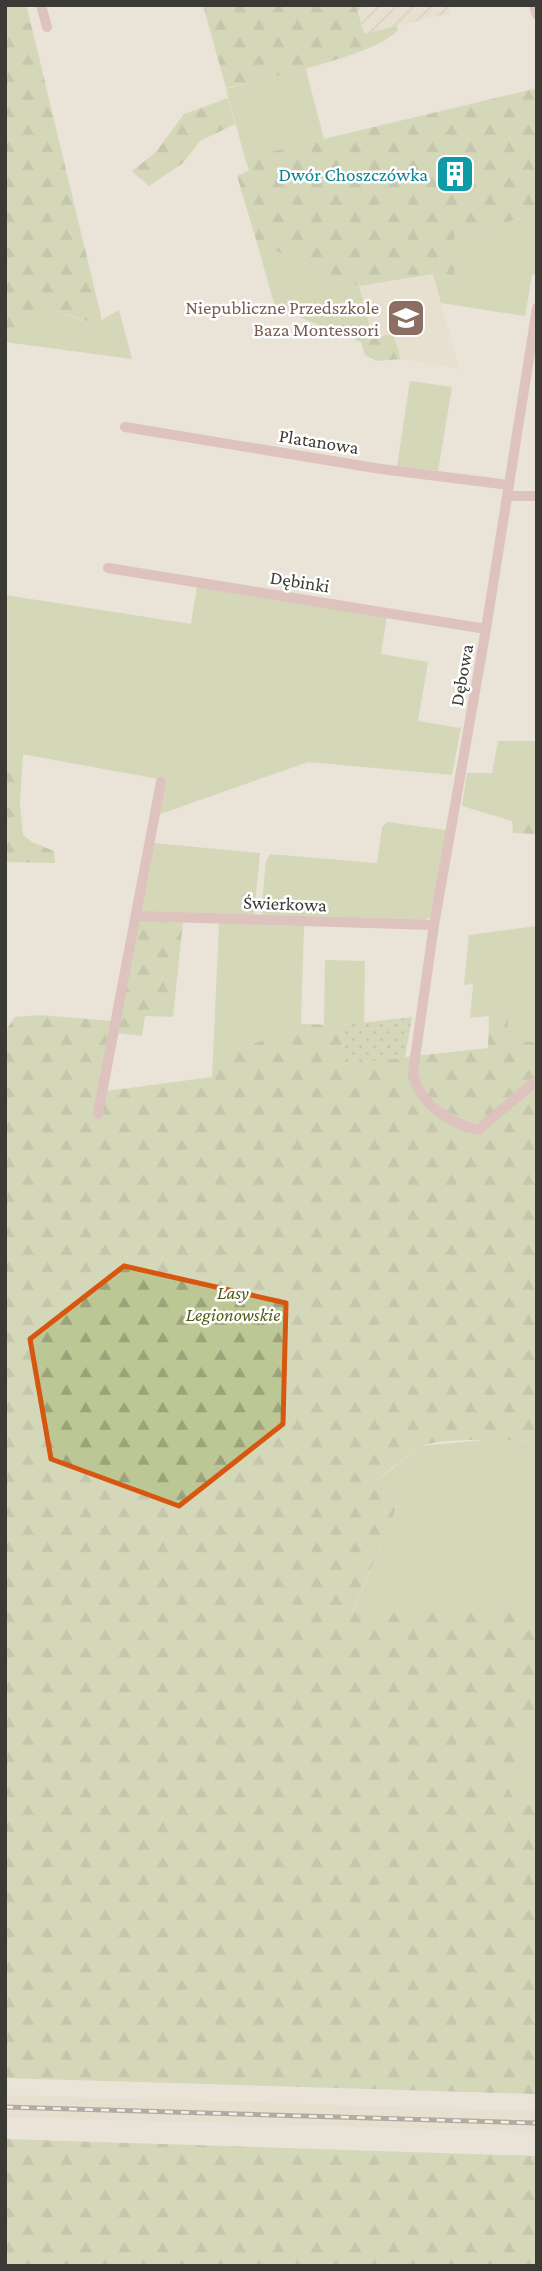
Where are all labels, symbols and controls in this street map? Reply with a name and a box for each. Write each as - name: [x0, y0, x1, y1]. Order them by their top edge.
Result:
- building icon: Dwór Choszczówka: [434, 153, 476, 195]
- place label: Dwór Choszczówka: [278, 164, 428, 185]
- place label: Niepubliczne Przedszkole Baza Montessori: [186, 297, 379, 340]
- school or university icon: Niepubliczne Przedszkole Baza Montessori: [385, 297, 427, 339]
- street label: Platanowa: [278, 425, 361, 458]
- street label: Dębinki: [269, 566, 331, 597]
- street label: Dębowa: [446, 642, 477, 708]
- street label: Świerkowa: [243, 892, 327, 915]
- park label: Lasy Legionowskie: [186, 1282, 280, 1325]

